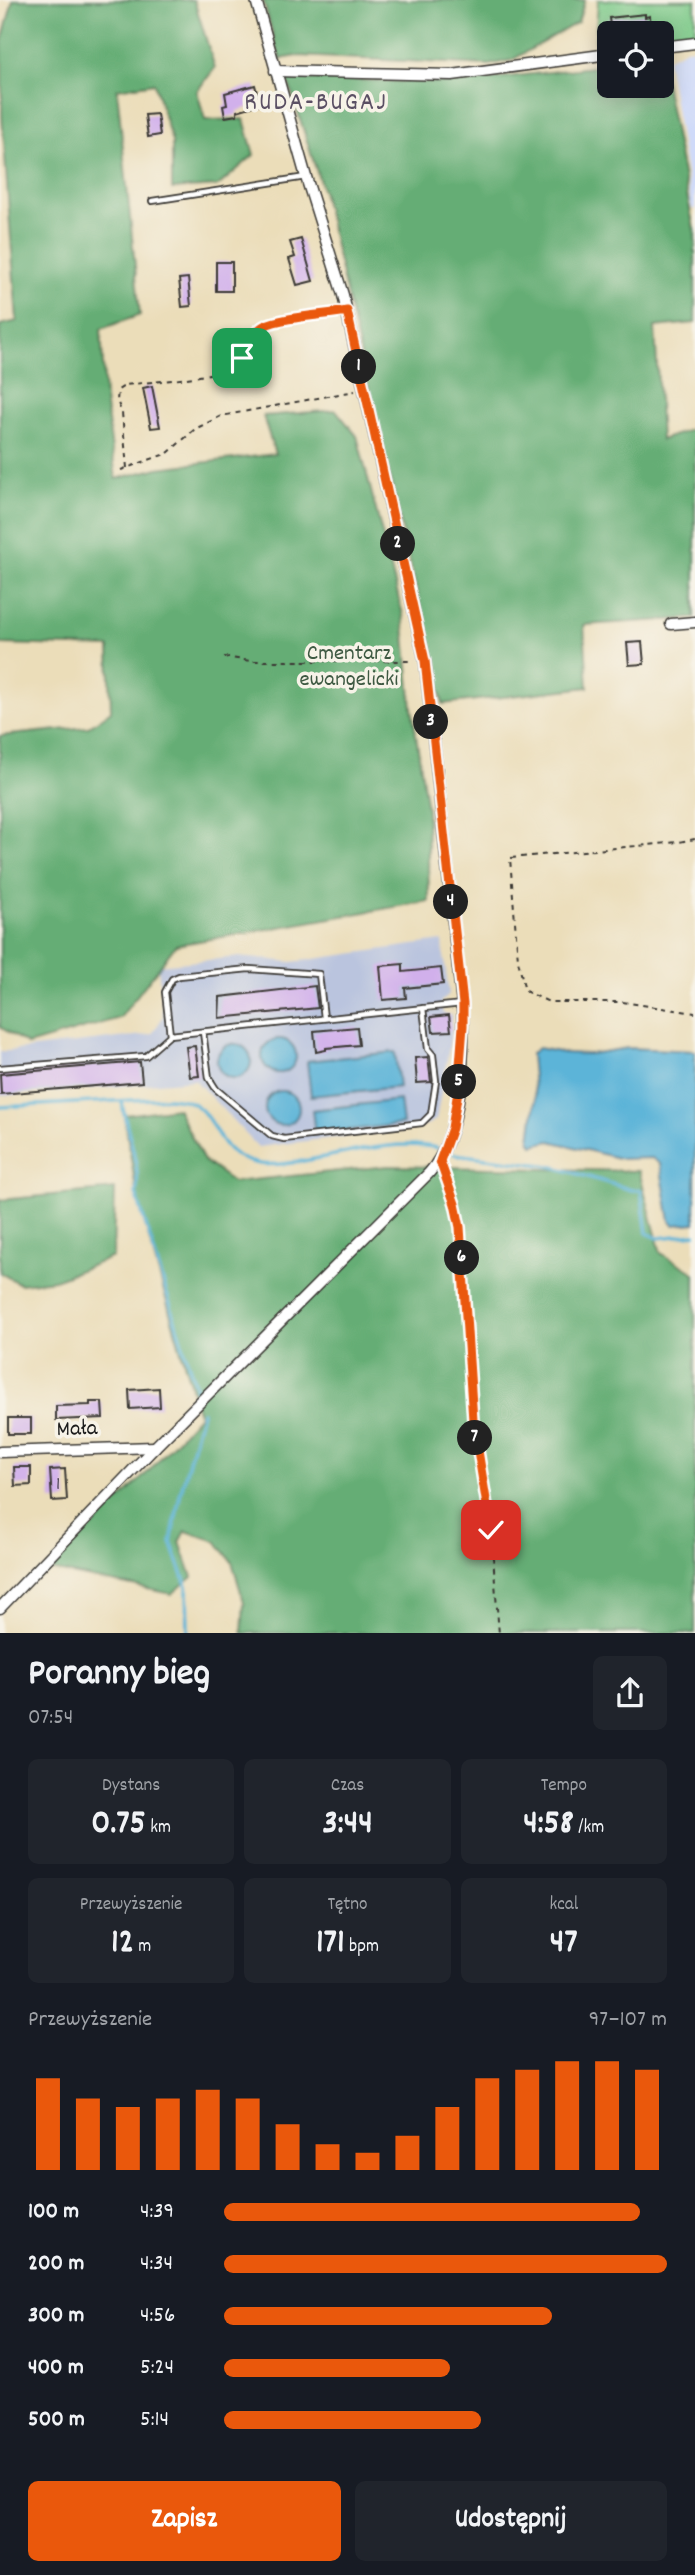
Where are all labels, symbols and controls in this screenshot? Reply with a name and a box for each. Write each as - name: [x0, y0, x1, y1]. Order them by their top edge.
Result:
- map controls: [597, 21, 674, 98]
- button: locate: [597, 21, 674, 98]
- district label: RUDA-BUGAJ: [244, 85, 388, 122]
- pin: [212, 328, 272, 388]
- icon: arrive: [223, 339, 261, 377]
- pin: 1: [342, 350, 376, 384]
- text: 1: [356, 353, 361, 380]
- pin: 2: [380, 526, 416, 562]
- text: 2: [393, 530, 402, 557]
- park label: Cmentarz ewangelicki: [299, 638, 399, 697]
- pin: 3: [414, 704, 448, 740]
- text: 3: [426, 708, 435, 735]
- pin: 4: [434, 884, 468, 920]
- text: 4: [447, 888, 454, 915]
- pin: 5: [442, 1064, 476, 1100]
- text: 5: [454, 1068, 463, 1095]
- pin: 6: [444, 1240, 480, 1276]
- text: 6: [457, 1244, 466, 1271]
- street label: Mała: [56, 1413, 99, 1447]
- pin: 7: [458, 1420, 492, 1456]
- text: 7: [471, 1424, 478, 1451]
- house number: 1: [56, 1472, 60, 1499]
- pin: [461, 1500, 521, 1560]
- icon: check: [472, 1511, 510, 1549]
- text: Poranny bieg: [28, 1648, 210, 1703]
- button: share: [593, 1656, 667, 1730]
- text: 07:54: [28, 1702, 73, 1735]
- text: Dystans: [102, 1773, 160, 1800]
- text: Czas: [331, 1773, 364, 1800]
- text: Tempo: [541, 1773, 587, 1800]
- text: 0.75: [91, 1800, 146, 1850]
- text: 3:44: [322, 1800, 373, 1850]
- text: 4:58: [523, 1800, 574, 1850]
- text: km: [146, 1815, 171, 1842]
- text: /km: [574, 1815, 604, 1842]
- text: Przewyższenie: [80, 1892, 182, 1919]
- text: Tętno: [327, 1892, 368, 1919]
- text: kcal: [549, 1892, 578, 1919]
- text: 12: [111, 1919, 134, 1969]
- text: 171: [316, 1919, 345, 1969]
- text: 47: [550, 1919, 578, 1969]
- text: m: [134, 1934, 151, 1961]
- text: bpm: [345, 1934, 379, 1961]
- text: Przewyższenie: [28, 2004, 152, 2037]
- text: 97–107 m: [589, 2004, 667, 2037]
- text: 100 m: [28, 2196, 79, 2229]
- text: 4:39: [140, 2196, 174, 2229]
- text: 200 m: [28, 2248, 84, 2281]
- text: 4:34: [140, 2248, 173, 2281]
- text: 300 m: [28, 2300, 84, 2333]
- text: 4:56: [140, 2300, 175, 2333]
- text: 400 m: [28, 2352, 84, 2385]
- text: 5:24: [140, 2352, 174, 2385]
- text: 500 m: [28, 2404, 85, 2437]
- text: 5:14: [140, 2404, 169, 2437]
- button: Zapisz: [28, 2481, 341, 2561]
- button: Udostępnij: [355, 2481, 667, 2561]

